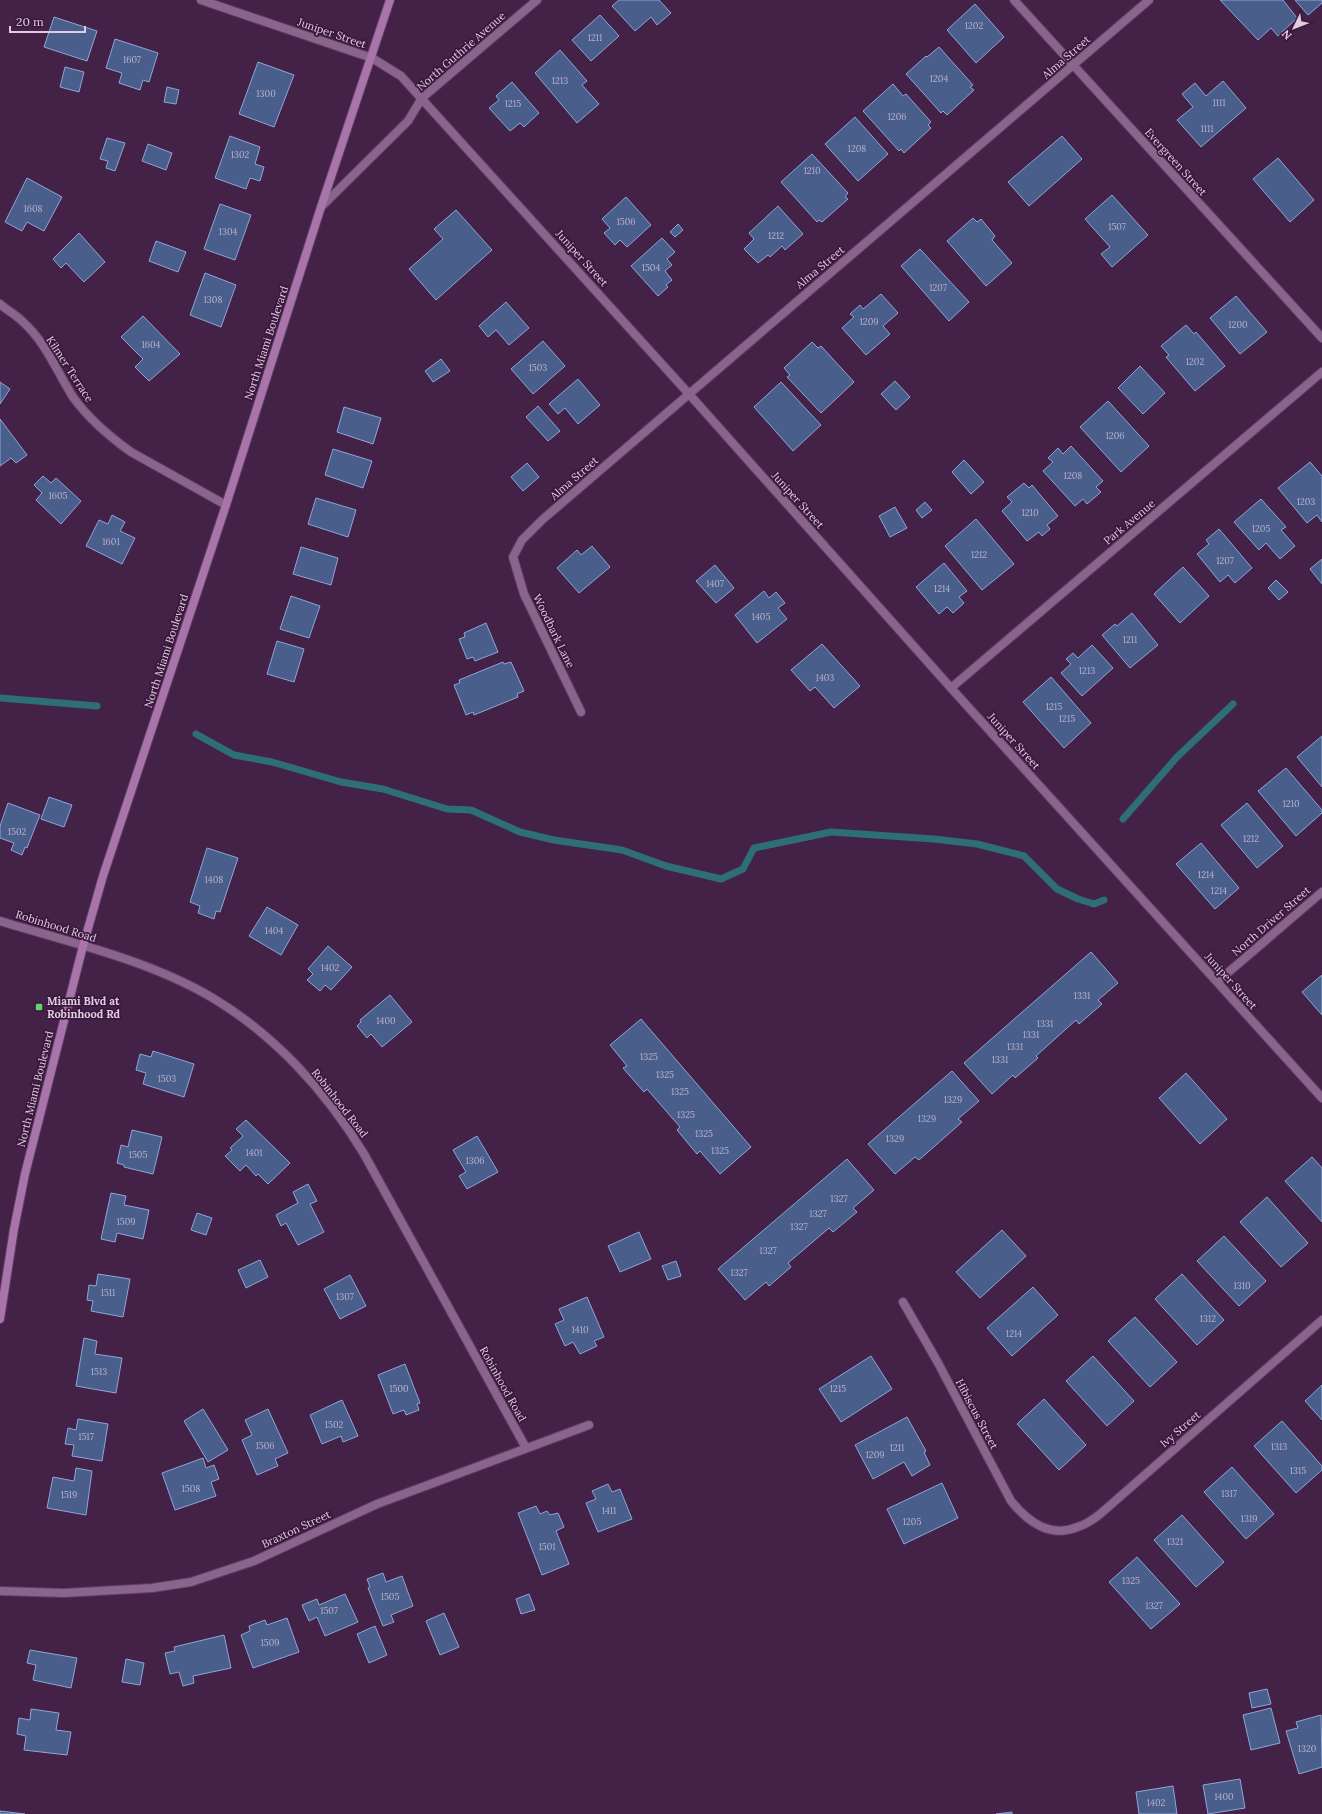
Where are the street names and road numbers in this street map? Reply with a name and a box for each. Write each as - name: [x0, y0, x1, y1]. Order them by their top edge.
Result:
- street label: North Guthrie Avenue: [414, 9, 508, 93]
- street label: Juniper Street: [295, 14, 369, 52]
- street label: Alma Street: [1038, 32, 1094, 82]
- street label: Evergreen Street: [1142, 125, 1211, 199]
- street label: Juniper Street: [552, 226, 612, 290]
- street label: Alma Street: [792, 242, 848, 292]
- street label: North Miami Boulevard: [241, 284, 291, 402]
- street label: Kilmer Terrace: [43, 333, 97, 405]
- street label: Alma Street: [546, 453, 602, 503]
- street label: Juniper Street: [768, 468, 828, 532]
- street label: Park Avenue: [1100, 496, 1158, 548]
- street label: North Miami Boulevard: [141, 592, 191, 710]
- street label: Woodbark Lane: [530, 592, 578, 670]
- street label: Juniper Street: [984, 709, 1044, 773]
- street label: North Driver Street: [1229, 883, 1314, 959]
- street label: Robinhood Road: [14, 907, 99, 945]
- street label: Juniper Street: [1201, 949, 1261, 1013]
- street label: North Miami Boulevard: [14, 1029, 56, 1148]
- street label: Robinhood Road: [309, 1066, 372, 1141]
- street label: Robinhood Road: [477, 1344, 530, 1424]
- street label: Hibiscus Street: [953, 1376, 1002, 1452]
- street label: Ivy Street: [1157, 1407, 1204, 1450]
- street label: Braxton Street: [259, 1507, 333, 1551]

